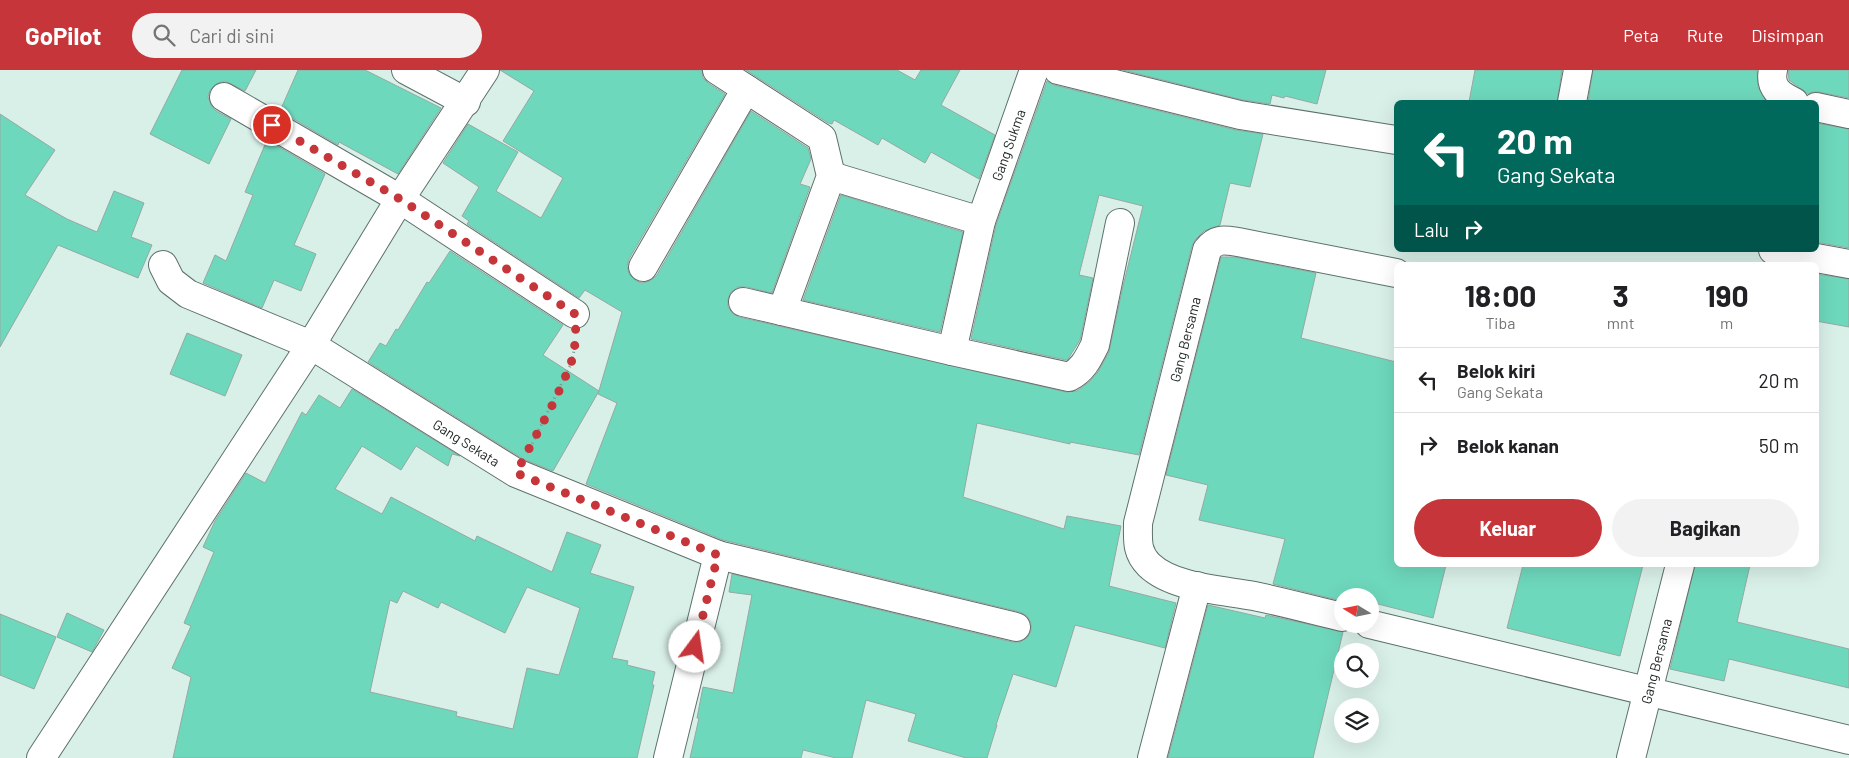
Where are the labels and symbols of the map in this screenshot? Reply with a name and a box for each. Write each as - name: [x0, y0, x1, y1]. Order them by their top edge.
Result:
- pin: [251, 104, 293, 146]
- street label: Gang Sukma: [987, 107, 1028, 183]
- street label: Gang Bersama: [1165, 295, 1203, 384]
- street label: Gang Sekata: [430, 415, 503, 469]
- north arrow: [1334, 588, 1379, 632]
- street label: Gang Bersama: [1637, 617, 1675, 706]
- position arrow: [668, 620, 720, 672]

